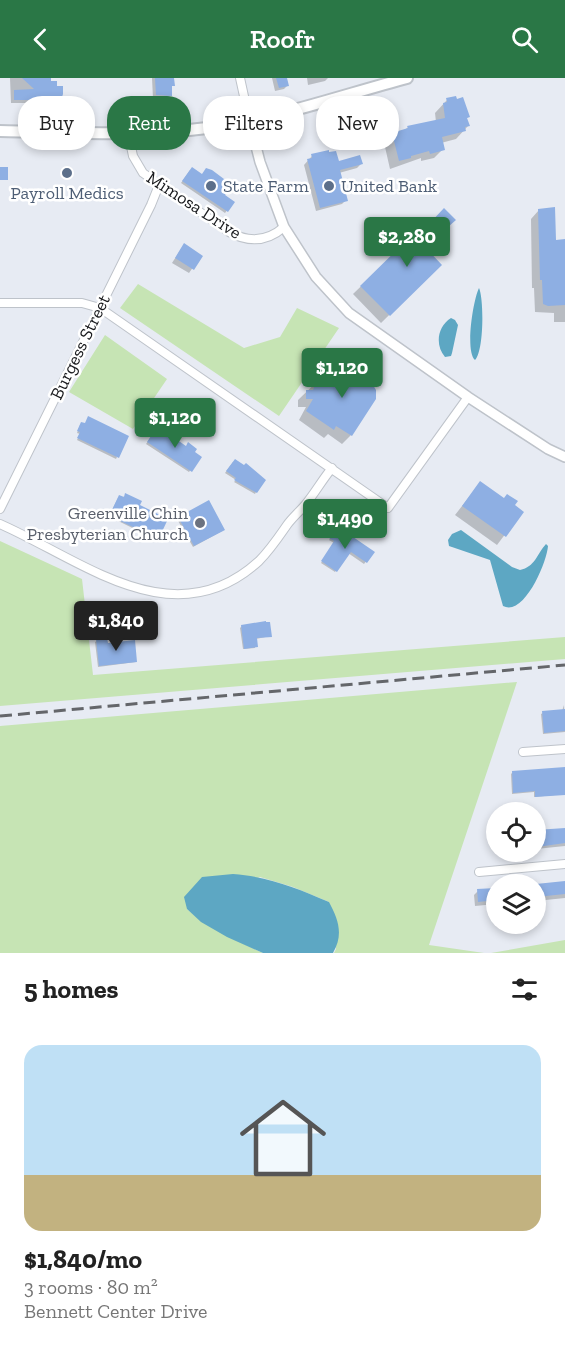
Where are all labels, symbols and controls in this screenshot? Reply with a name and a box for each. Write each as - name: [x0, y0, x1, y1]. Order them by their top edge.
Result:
- icon: back: [24, 23, 57, 56]
- text: Roofr: [250, 23, 315, 55]
- icon: search: [508, 23, 541, 56]
- chip: Buy: [18, 96, 95, 150]
- chip: Rent: [107, 96, 191, 150]
- chip: Filters: [203, 96, 304, 150]
- chip: New: [316, 96, 399, 150]
- marker: Payroll Medics: [60, 166, 74, 180]
- street label: Mimosa Drive: [142, 166, 246, 244]
- place label: State Farm: [223, 175, 309, 197]
- place label: United Bank: [341, 175, 438, 197]
- marker: State Farm: [204, 179, 218, 193]
- marker: United Bank: [322, 179, 336, 193]
- place label: Payroll Medics: [10, 182, 124, 204]
- pin: $2,280: [358, 217, 456, 268]
- text: $2,280: [378, 224, 436, 248]
- street label: Burgess Street: [45, 291, 115, 403]
- pin: $1,120: [293, 348, 391, 399]
- text: $1,120: [316, 355, 368, 379]
- pin: $1,120: [126, 398, 224, 449]
- text: $1,120: [149, 405, 201, 429]
- pin: $1,490: [296, 499, 394, 550]
- place label: Greenville Chin Presbyterian Church: [27, 502, 189, 545]
- text: $1,490: [317, 506, 373, 530]
- marker: Greenville Chin Presbyterian Church: [193, 516, 207, 530]
- pin: $1,840: [67, 601, 165, 652]
- text: $1,840: [88, 608, 144, 632]
- map controls: [486, 802, 546, 934]
- button: locate: [486, 802, 546, 862]
- button: layers: [486, 874, 546, 934]
- text: 5 homes: [24, 973, 118, 1005]
- icon: filters: [508, 973, 541, 1006]
- icon: home: [229, 1084, 337, 1192]
- text: $1,840/mo: [24, 1243, 142, 1275]
- text: 3 rooms · 80 m²: [24, 1275, 158, 1299]
- text: Bennett Center Drive: [24, 1299, 207, 1323]

